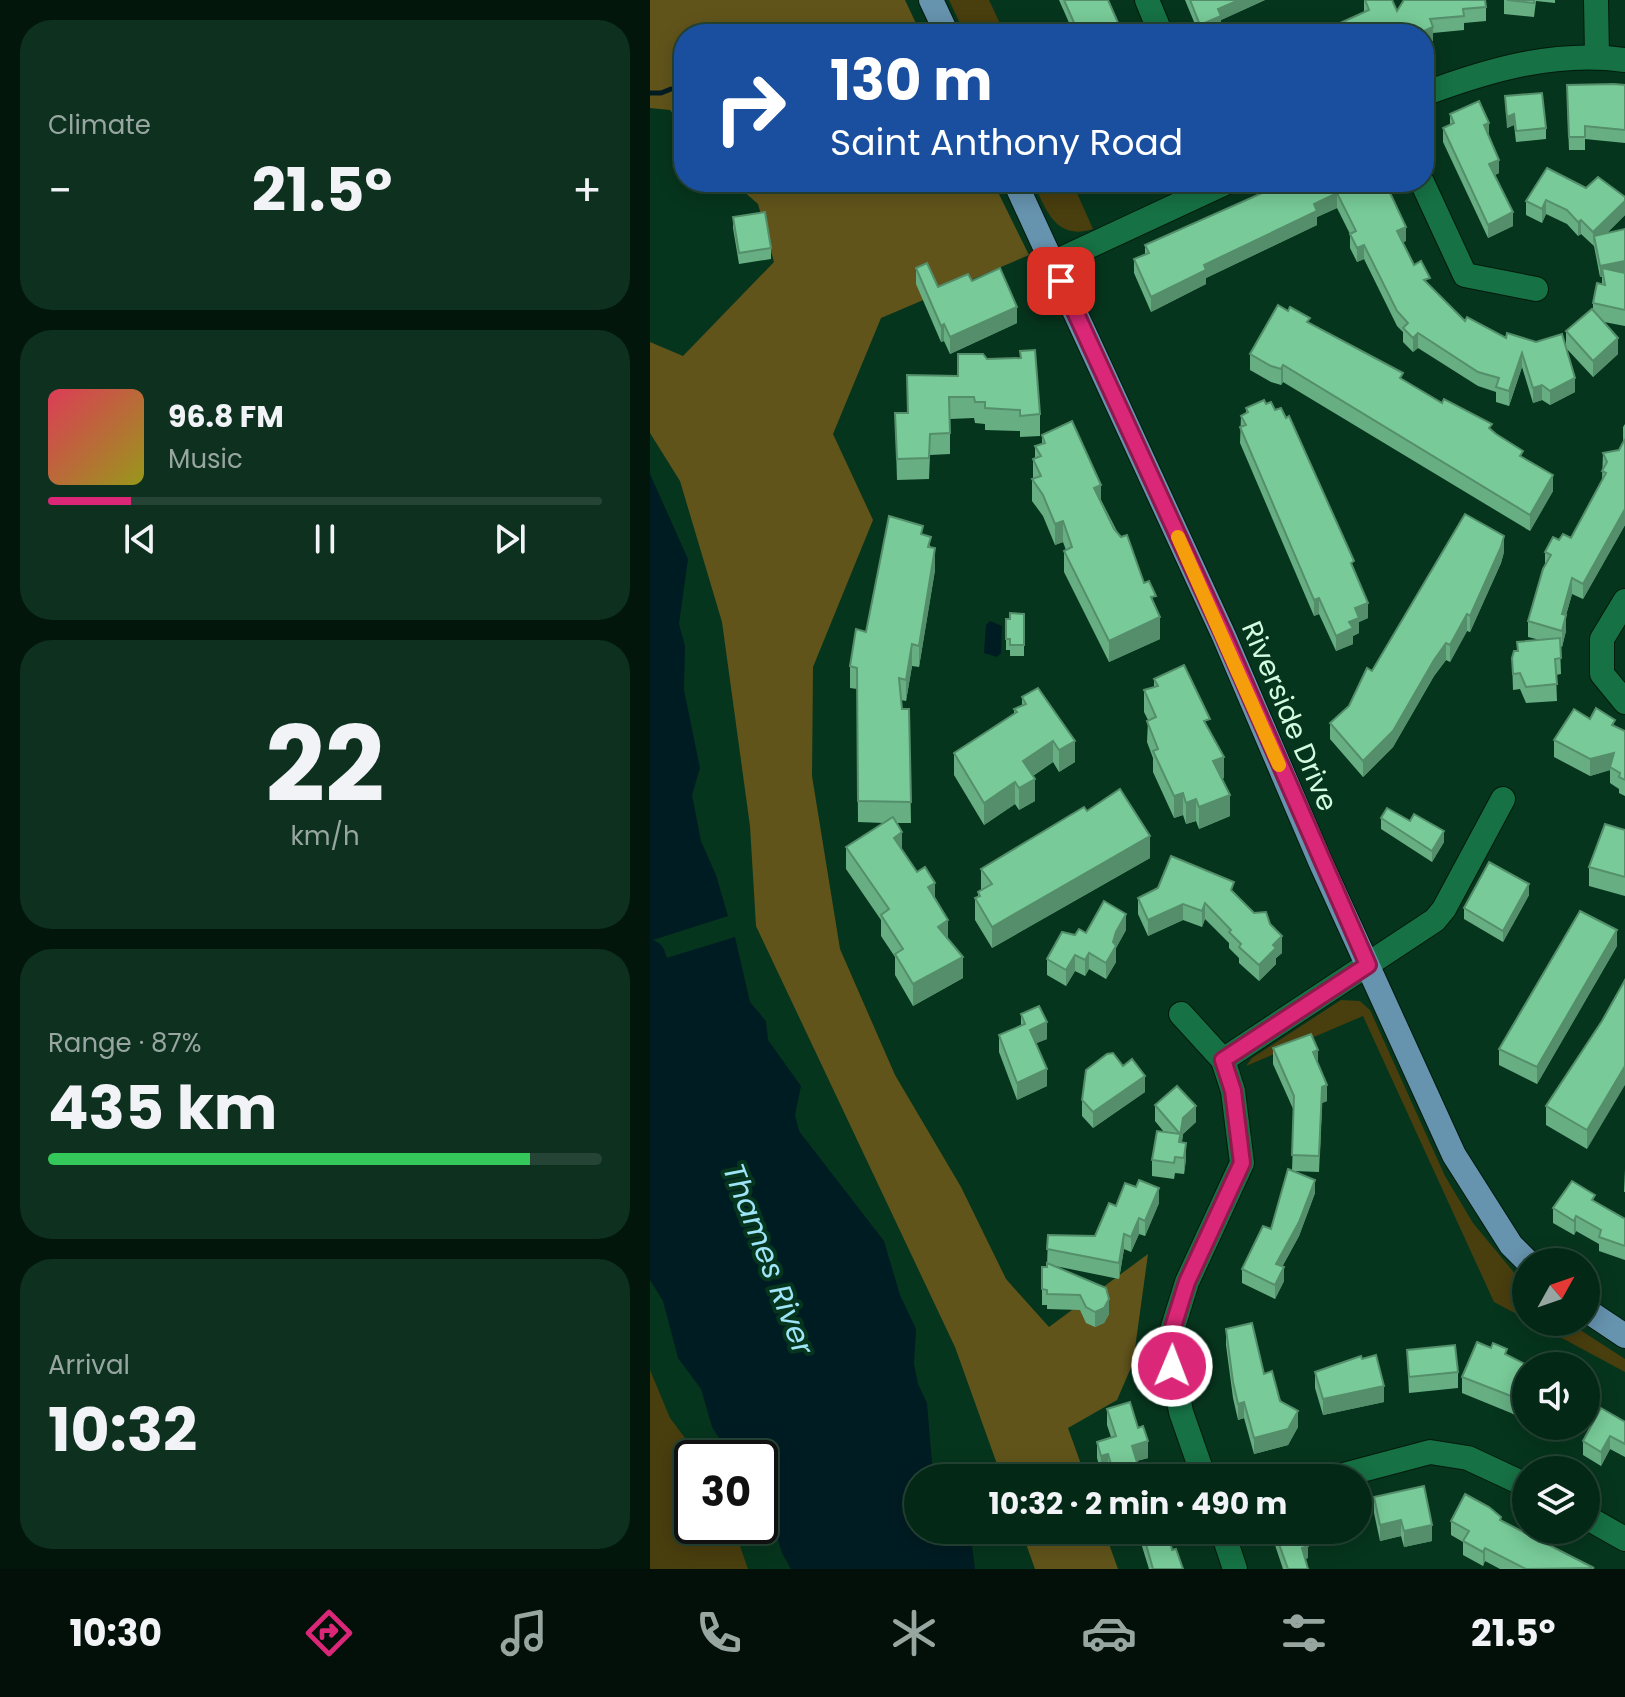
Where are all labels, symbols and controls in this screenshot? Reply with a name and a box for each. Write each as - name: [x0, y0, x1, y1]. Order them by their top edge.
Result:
- text: 130 m: [830, 41, 993, 120]
- icon: right: [698, 56, 802, 160]
- text: Climate: [48, 107, 151, 143]
- text: Saint Anthony Road: [830, 117, 1183, 168]
- text: 21.5°: [252, 148, 392, 232]
- text: −: [48, 160, 72, 221]
- text: +: [572, 160, 602, 221]
- pin: [1027, 247, 1095, 315]
- icon: arrive: [1039, 259, 1083, 303]
- text: 96.8 FM: [168, 395, 284, 438]
- text: Music: [168, 441, 243, 477]
- icon: previous: [118, 517, 162, 561]
- icon: pause: [303, 517, 347, 561]
- icon: next: [488, 517, 532, 561]
- street label: Riverside Drive: [1232, 615, 1347, 817]
- text: 22: [266, 692, 384, 837]
- text: km/h: [290, 818, 360, 854]
- text: Range · 87%: [48, 1025, 201, 1061]
- text: 435 km: [48, 1066, 277, 1150]
- water label: Thames River: [712, 1157, 825, 1362]
- north arrow: [1512, 1248, 1600, 1336]
- map controls: [1512, 1248, 1600, 1544]
- position arrow: [1130, 1324, 1214, 1408]
- text: Arrival: [48, 1347, 130, 1383]
- button: sound: [1512, 1352, 1600, 1440]
- text: 10:32: [48, 1388, 197, 1472]
- speed limit sign: 30: [674, 1440, 778, 1544]
- button: layers: [1512, 1456, 1600, 1544]
- text: 10:32 · 2 min · 490 m: [989, 1482, 1287, 1525]
- icon: directions: [301, 1605, 357, 1661]
- icon: music: [496, 1605, 552, 1661]
- icon: phone: [691, 1605, 747, 1661]
- icon: climate: [886, 1605, 942, 1661]
- icon: car: [1081, 1605, 1137, 1661]
- icon: filters: [1276, 1605, 1332, 1661]
- text: 10:30: [70, 1608, 162, 1659]
- text: 21.5°: [1471, 1608, 1555, 1659]

